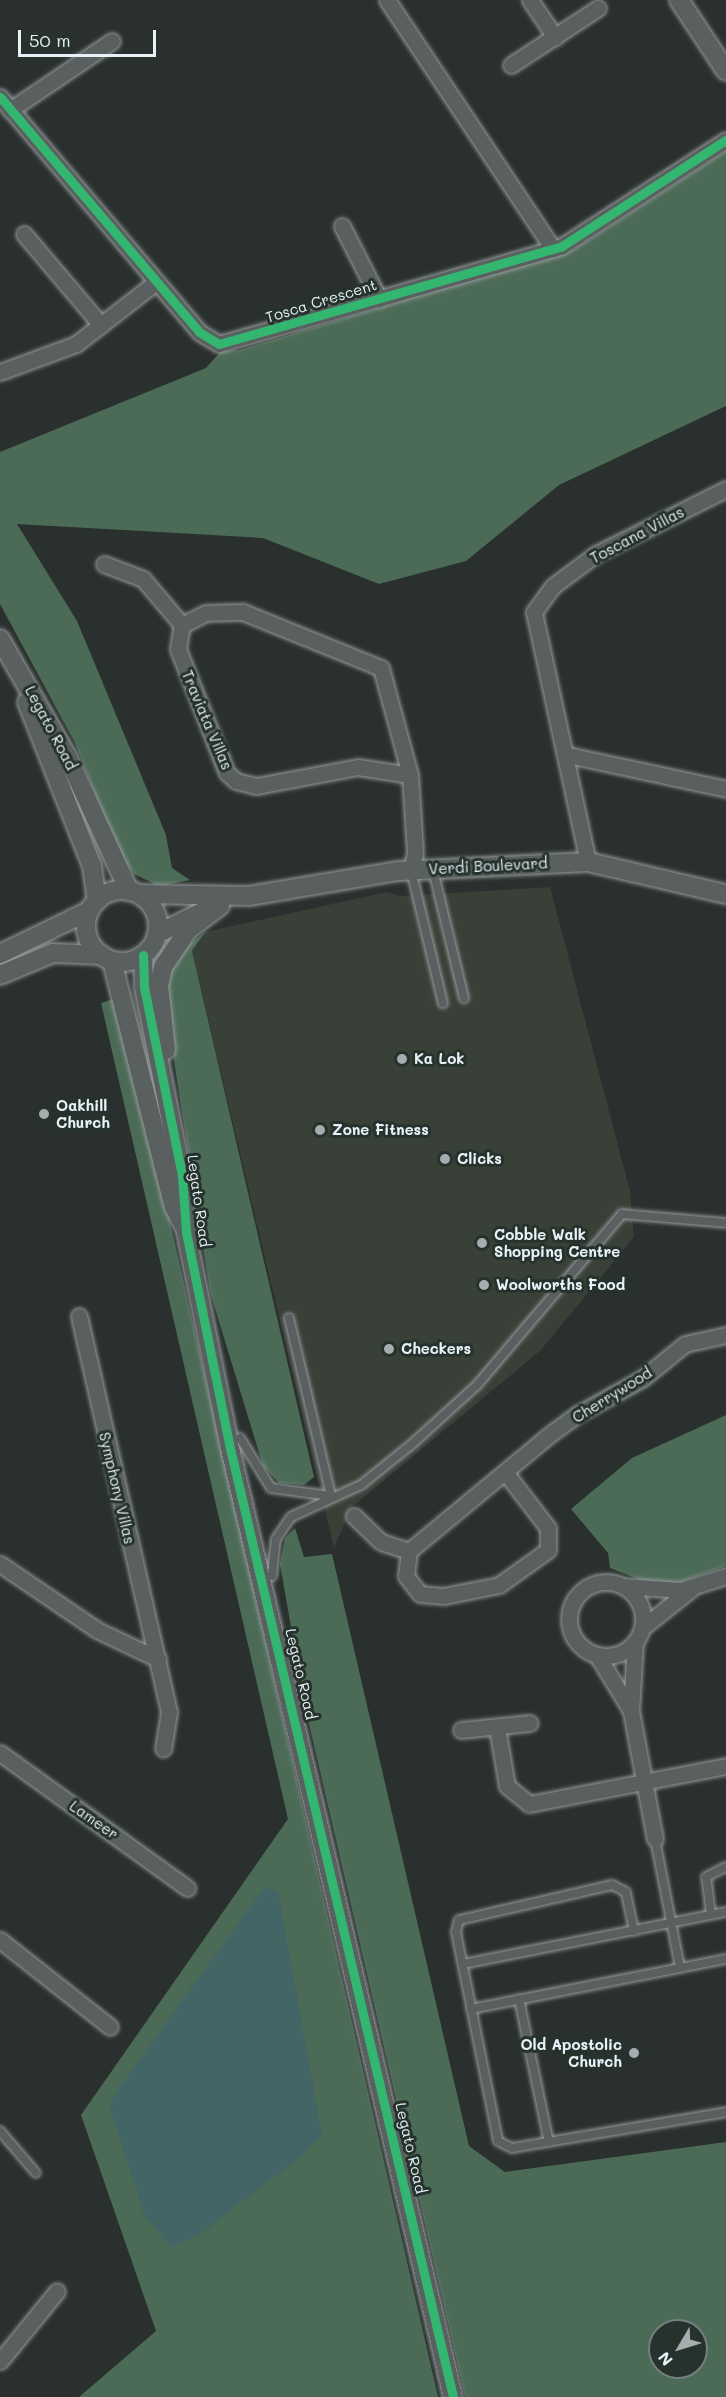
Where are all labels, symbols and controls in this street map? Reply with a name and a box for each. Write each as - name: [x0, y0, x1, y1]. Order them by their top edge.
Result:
- scale bar: [21, 18, 159, 56]
- text: 50 m: [29, 28, 71, 52]
- street label: Tosca Crescent: [263, 276, 379, 326]
- street label: Toscana Villas: [587, 503, 687, 567]
- street label: Traviata Villas: [178, 668, 236, 772]
- street label: Legato Road: [21, 683, 81, 773]
- street label: Verdi Boulevard: [428, 854, 548, 878]
- place label: Ka Lok: [414, 1050, 464, 1068]
- marker: Ka Lok: [395, 1052, 409, 1066]
- place label: Oakhill Church: [56, 1096, 110, 1131]
- marker: Oakhill Church: [37, 1107, 51, 1121]
- place label: Zone Fitness: [332, 1121, 429, 1139]
- marker: Zone Fitness: [313, 1123, 327, 1137]
- place label: Clicks: [457, 1150, 502, 1168]
- marker: Clicks: [438, 1152, 452, 1166]
- street label: Legato Road: [184, 1154, 214, 1248]
- place label: Cobble Walk Shopping Centre: [494, 1225, 620, 1260]
- marker: Cobble Walk Shopping Centre: [475, 1236, 489, 1250]
- place label: Woolworths Food: [496, 1276, 625, 1294]
- marker: Woolworths Food: [477, 1278, 491, 1292]
- place label: Checkers: [401, 1340, 471, 1358]
- marker: Checkers: [382, 1342, 396, 1356]
- street label: Cherrywood: [569, 1363, 655, 1427]
- street label: Symphony Villas: [95, 1430, 139, 1546]
- street label: Legato Road: [282, 1627, 320, 1721]
- street label: Lameer: [66, 1797, 122, 1843]
- place label: Old Apostolic Church: [520, 2035, 622, 2070]
- marker: Old Apostolic Church: [627, 2046, 641, 2060]
- street label: Legato Road: [392, 2101, 430, 2195]
- north arrow: [648, 2319, 708, 2379]
- text: N: [653, 2348, 677, 2370]

